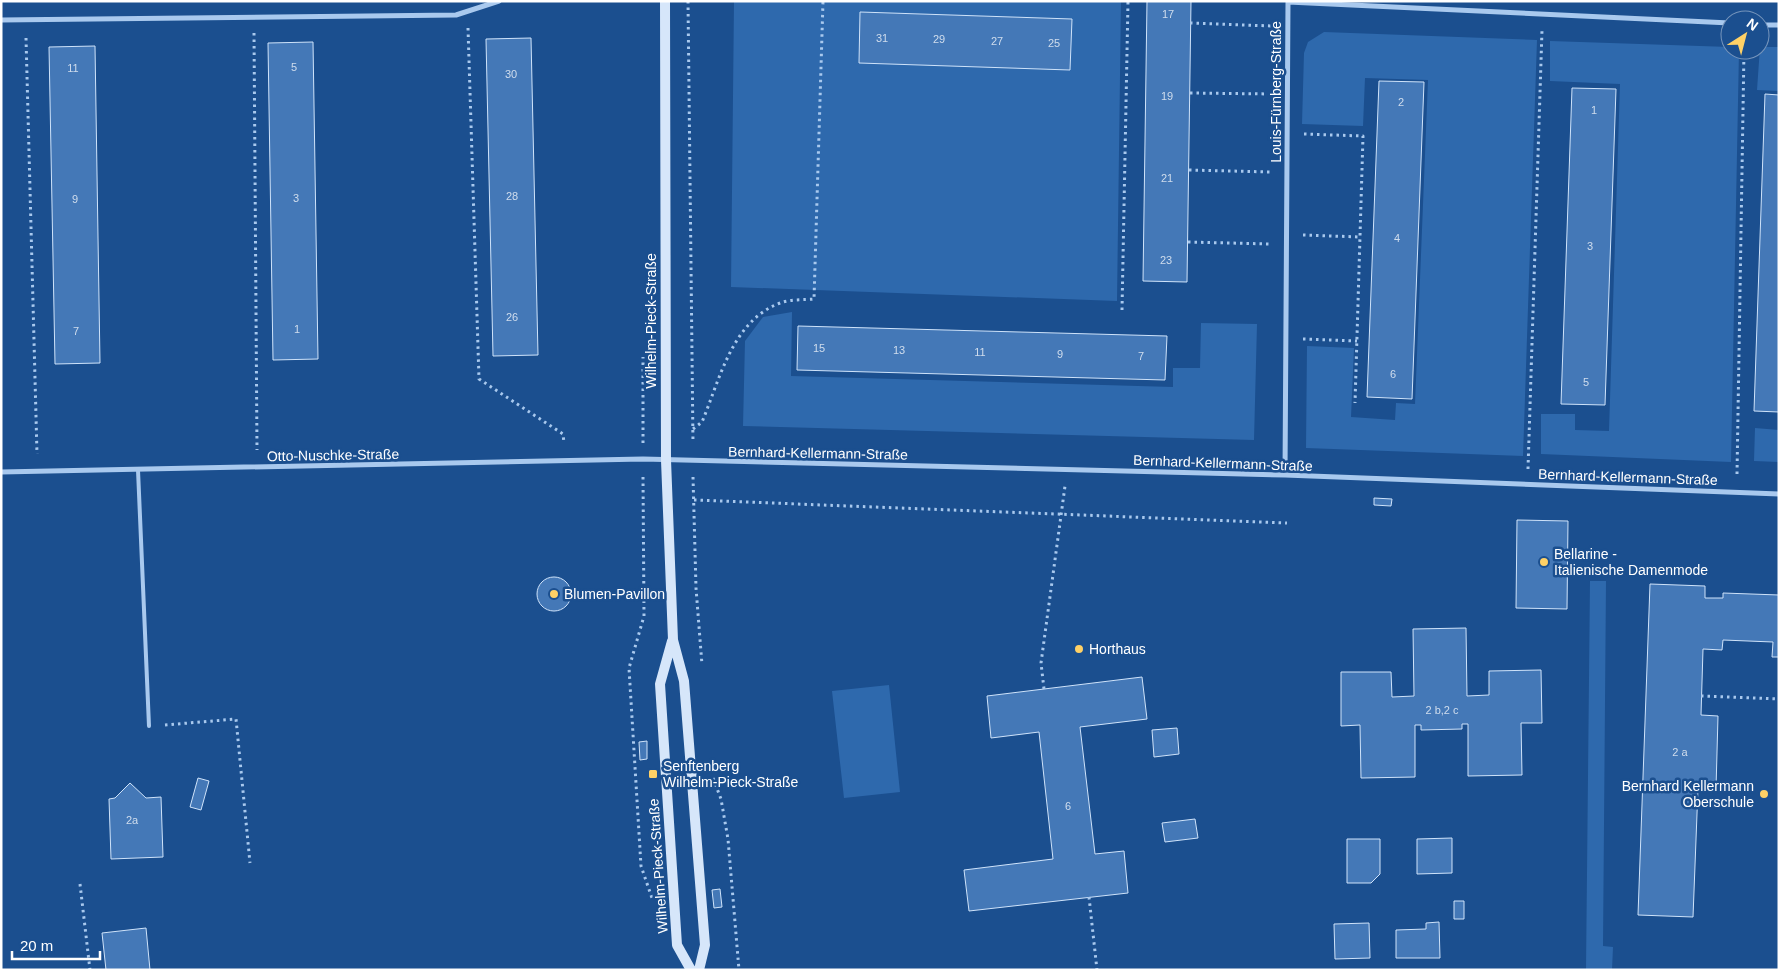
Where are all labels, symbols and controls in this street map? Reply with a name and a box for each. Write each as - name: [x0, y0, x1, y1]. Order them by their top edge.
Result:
- house number: 17: [1162, 8, 1174, 20]
- north arrow: [1720, 10, 1770, 60]
- text: N: [1744, 15, 1761, 34]
- street label: Louis-Fürnberg-Straße: [1268, 21, 1284, 163]
- house number: 31: [876, 32, 888, 44]
- house number: 29: [933, 33, 945, 45]
- house number: 27: [991, 35, 1003, 47]
- house number: 25: [1048, 37, 1060, 49]
- house number: 5: [291, 61, 297, 73]
- house number: 11: [67, 62, 79, 74]
- house number: 30: [505, 68, 517, 80]
- house number: 19: [1161, 90, 1173, 102]
- house number: 2: [1398, 96, 1404, 108]
- house number: 1: [1591, 104, 1597, 116]
- house number: 21: [1161, 172, 1173, 184]
- house number: 28: [506, 190, 518, 202]
- house number: 3: [293, 192, 299, 204]
- house number: 9: [72, 193, 78, 205]
- house number: 4: [1394, 232, 1400, 244]
- house number: 3: [1587, 240, 1593, 252]
- street label: Wilhelm-Pieck-Straße: [643, 253, 659, 389]
- house number: 23: [1160, 254, 1172, 266]
- house number: 26: [506, 311, 518, 323]
- house number: 1: [294, 323, 300, 335]
- house number: 7: [73, 325, 79, 337]
- house number: 15: [813, 342, 825, 354]
- house number: 13: [893, 344, 905, 356]
- house number: 11: [974, 346, 986, 358]
- house number: 9: [1057, 348, 1063, 360]
- house number: 7: [1138, 350, 1144, 362]
- house number: 6: [1390, 368, 1396, 380]
- house number: 5: [1583, 376, 1589, 388]
- street label: Bernhard-Kellermann-Straße: [728, 443, 908, 463]
- street label: Otto-Nuschke-Straße: [267, 446, 399, 464]
- street label: Bernhard-Kellermann-Straße: [1133, 452, 1313, 474]
- street label: Bernhard-Kellermann-Straße: [1538, 466, 1718, 488]
- place label: Bellarine - Italienische Damenmode: [1554, 546, 1708, 578]
- marker: Bellarine - Italienische Damenmode: [1538, 556, 1550, 568]
- place label: Blumen-Pavillon: [564, 586, 665, 602]
- marker: Blumen-Pavillon: [548, 588, 560, 600]
- place label: Horthaus: [1089, 641, 1146, 657]
- marker: Horthaus: [1073, 643, 1085, 655]
- house number: 2 b,2 c: [1425, 704, 1459, 716]
- house number: 2 a: [1672, 746, 1689, 758]
- place label: Senftenberg Wilhelm-Pieck-Straße: [663, 758, 799, 790]
- marker: Senftenberg Wilhelm-Pieck-Straße: [647, 768, 659, 780]
- place label: Bernhard Kellermann Oberschule: [1622, 778, 1754, 810]
- marker: Bernhard Kellermann Oberschule: [1758, 788, 1770, 800]
- street label: Wilhelm-Pieck-Straße: [645, 798, 671, 934]
- house number: 6: [1065, 800, 1071, 812]
- house number: 2a: [126, 814, 139, 826]
- scale bar: [12, 928, 100, 960]
- text: 20 m: [20, 937, 53, 954]

